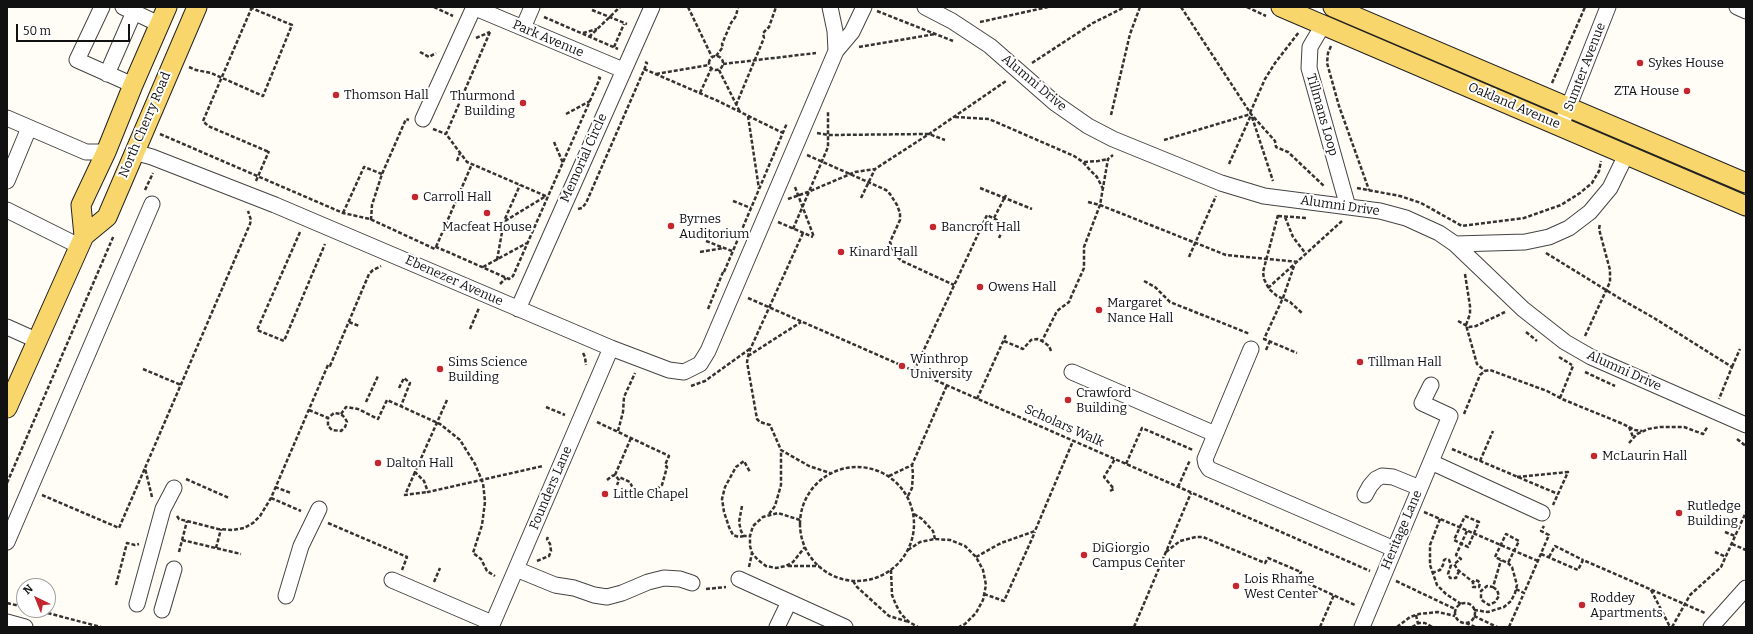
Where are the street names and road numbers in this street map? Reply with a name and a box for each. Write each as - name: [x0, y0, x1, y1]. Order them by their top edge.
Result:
- street label: Park Avenue: [510, 17, 586, 61]
- street label: Sumter Avenue: [1561, 20, 1609, 114]
- street label: Alumni Drive: [998, 51, 1070, 115]
- street label: North Cherry Road: [116, 70, 174, 180]
- street label: Tillmans Loop: [1303, 72, 1341, 158]
- street label: Oakland Avenue: [1466, 80, 1562, 132]
- street label: Memorial Circle: [557, 111, 611, 205]
- street label: Alumni Drive: [1299, 193, 1381, 219]
- street label: Ebenezer Avenue: [403, 252, 505, 310]
- street label: Alumni Drive: [1584, 348, 1664, 394]
- street label: Scholars Walk: [1022, 402, 1106, 450]
- street label: Founders Lane: [526, 444, 576, 532]
- street label: Heritage Lane: [1378, 488, 1426, 572]

